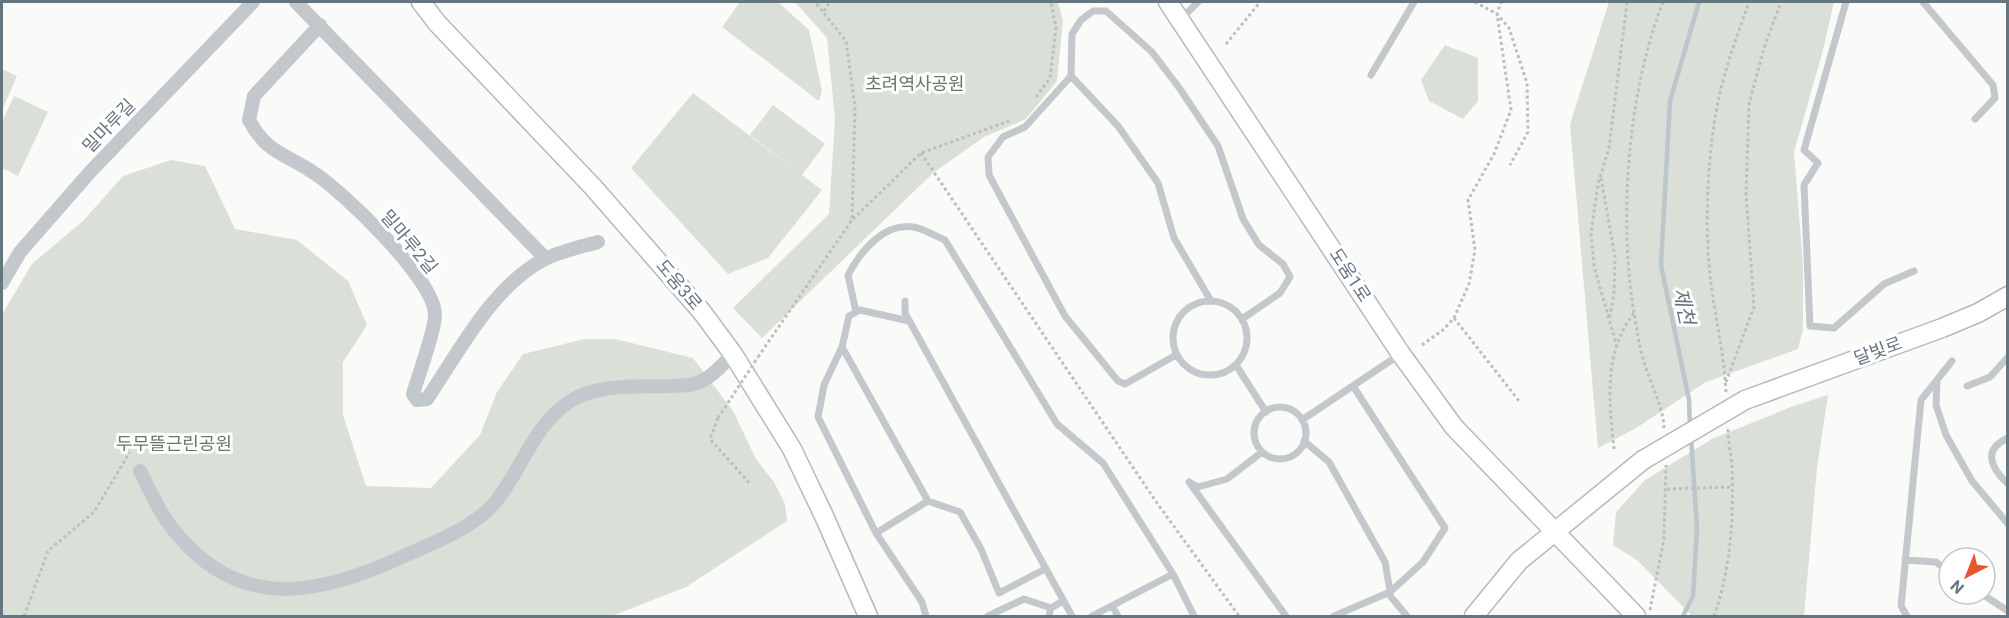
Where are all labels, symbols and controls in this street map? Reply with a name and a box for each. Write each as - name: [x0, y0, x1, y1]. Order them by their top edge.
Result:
- park label: 초려역사공원: [865, 73, 965, 94]
- street label: 밀마루길: [78, 95, 139, 157]
- street label: 밀마루2길: [377, 206, 442, 278]
- street label: 도움1로: [1325, 244, 1376, 306]
- street label: 도움3로: [652, 255, 707, 314]
- water label: 제천: [1668, 286, 1700, 329]
- street label: 달빛로: [1851, 332, 1905, 369]
- park label: 두무뜰근린공원: [116, 433, 232, 454]
- north arrow: [1937, 546, 1997, 606]
- text: N: [1947, 576, 1968, 598]

